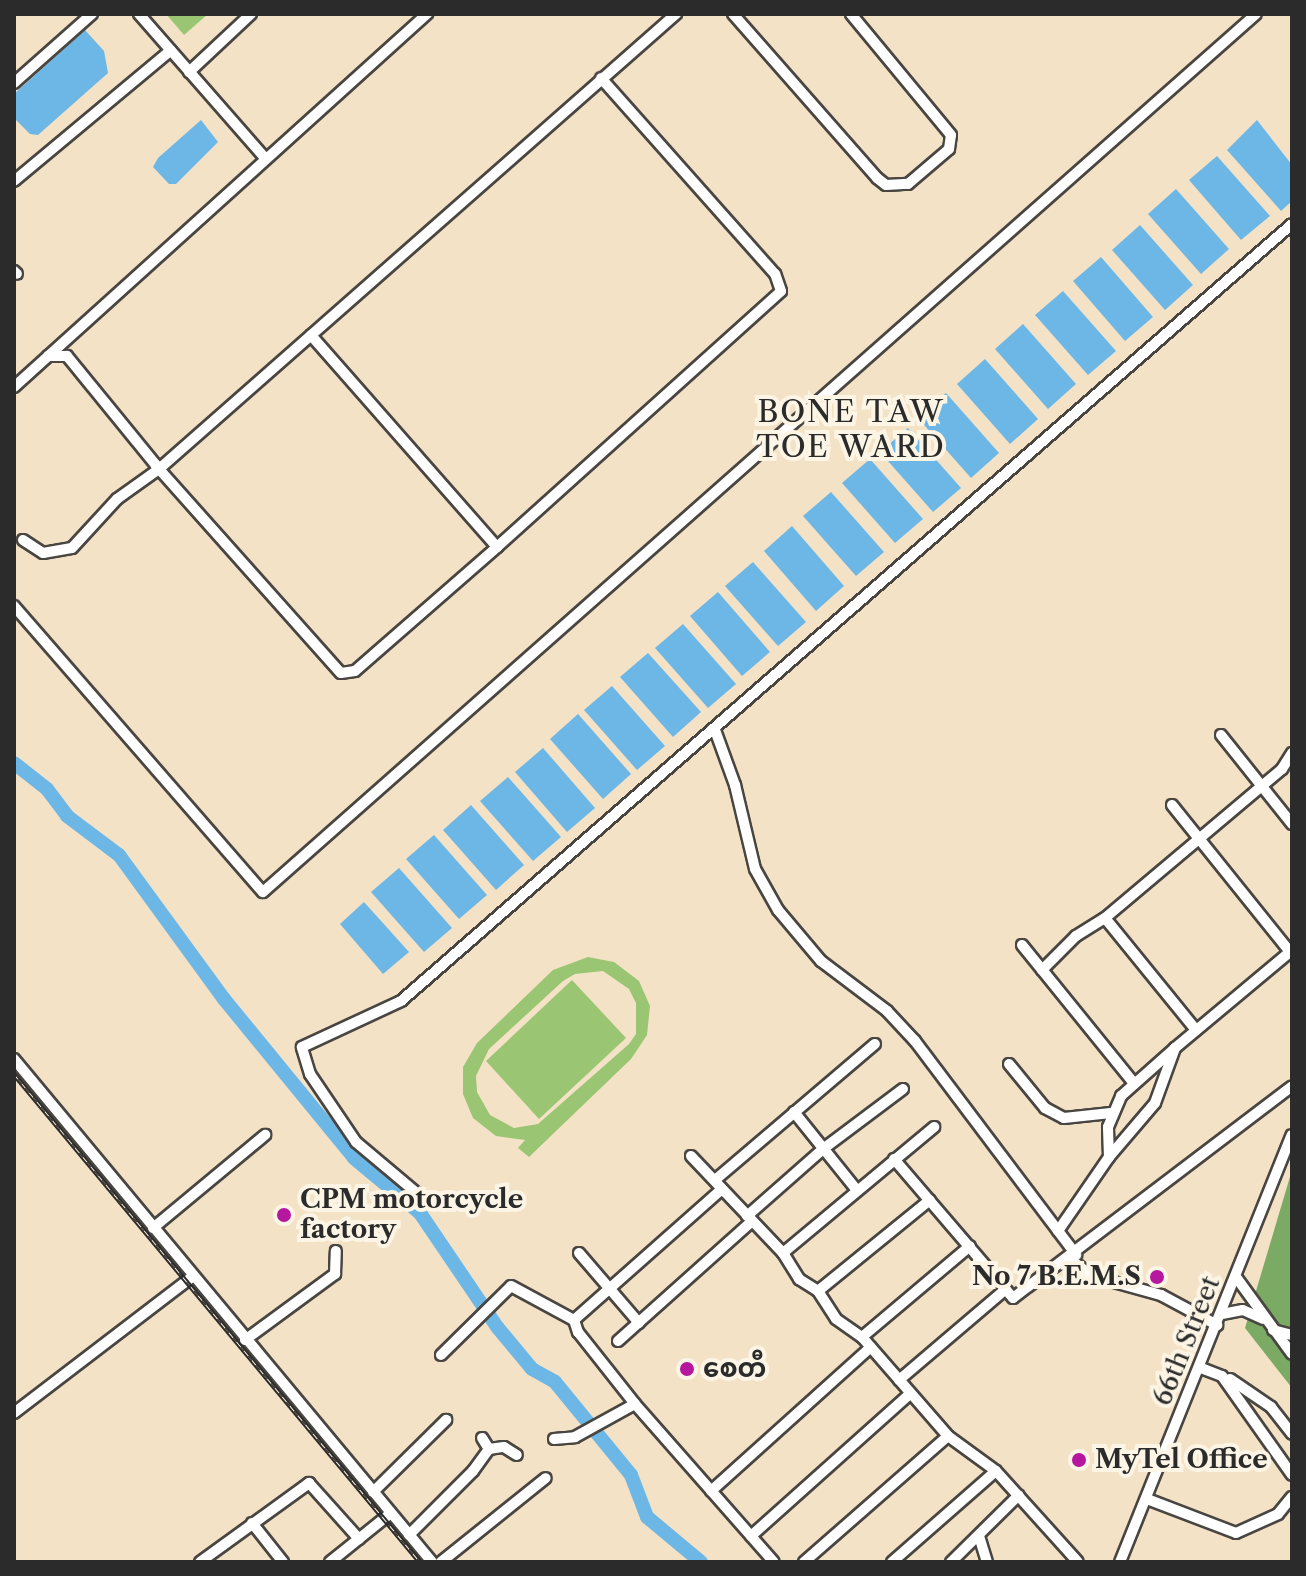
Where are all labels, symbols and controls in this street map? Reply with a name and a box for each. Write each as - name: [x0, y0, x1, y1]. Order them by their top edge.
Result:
- district label: BONE TAW TOE WARD: [756, 394, 946, 464]
- place label: CPM motorcycle factory: [300, 1184, 523, 1246]
- marker: CPM motorcycle factory: [275, 1206, 293, 1224]
- place label: No 7 B.E.M.S: [972, 1261, 1141, 1293]
- marker: No 7 B.E.M.S: [1148, 1268, 1166, 1286]
- street label: 66th Street: [1147, 1272, 1227, 1410]
- place label: စေတီ: [703, 1353, 766, 1385]
- marker: စေတီ: [678, 1360, 696, 1378]
- place label: MyTel Office: [1095, 1444, 1268, 1476]
- marker: MyTel Office: [1070, 1451, 1088, 1469]

